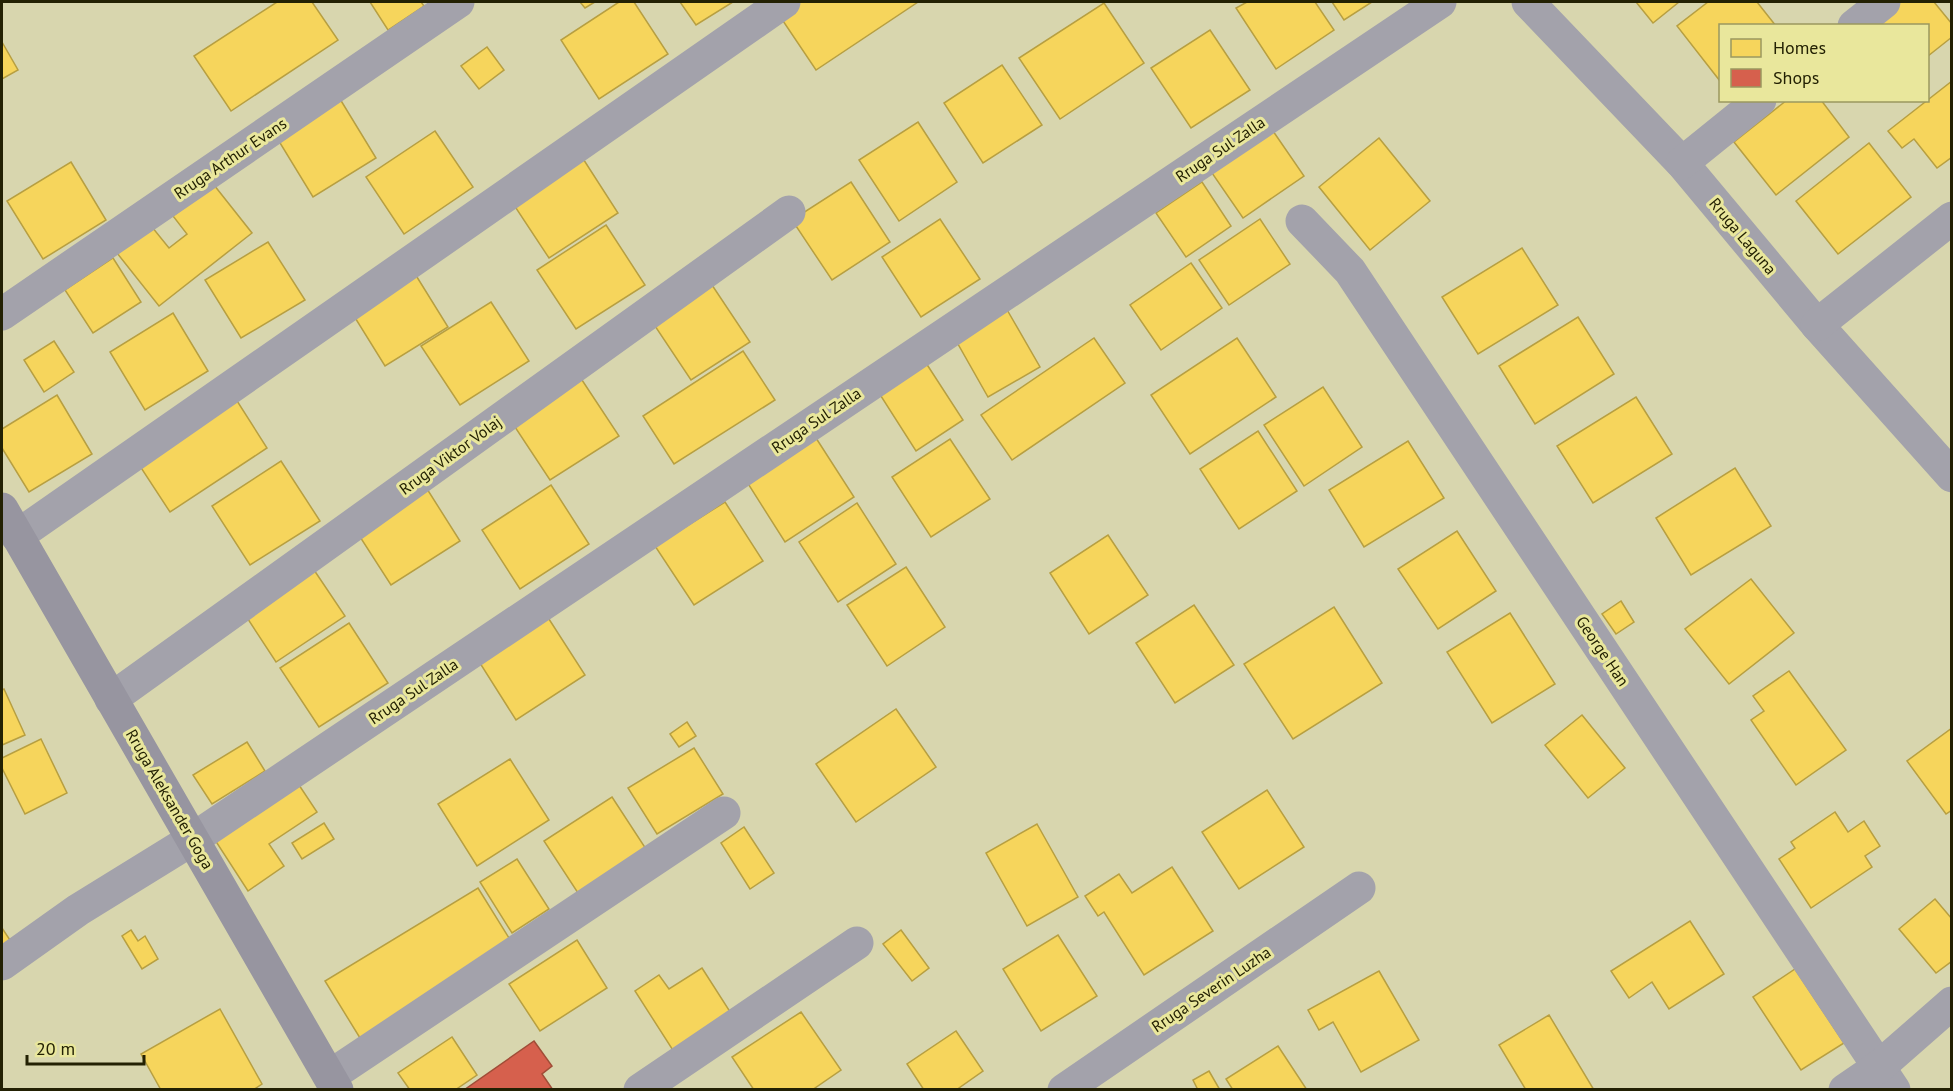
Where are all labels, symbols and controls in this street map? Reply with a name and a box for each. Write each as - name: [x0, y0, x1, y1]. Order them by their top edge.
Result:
- legend: [1719, 24, 1929, 102]
- text: Homes: [1773, 36, 1826, 59]
- text: Shops: [1773, 66, 1819, 89]
- street label: Rruga Sul Zalla: [1171, 112, 1269, 186]
- street label: Rruga Arthur Evans: [170, 113, 290, 203]
- street label: Rruga Laguna: [1705, 194, 1781, 278]
- street label: Rruga Sul Zalla: [767, 383, 865, 457]
- street label: Rruga Viktor Volaj: [395, 411, 505, 499]
- street label: George Han: [1572, 612, 1634, 690]
- street label: Rruga Sul Zalla: [364, 654, 462, 728]
- street label: Rruga Aleksander Goga: [122, 725, 218, 873]
- street label: Rruga Severin Luzha: [1148, 942, 1274, 1036]
- scale bar: [27, 1028, 144, 1066]
- text: 20 m: [36, 1037, 75, 1060]

